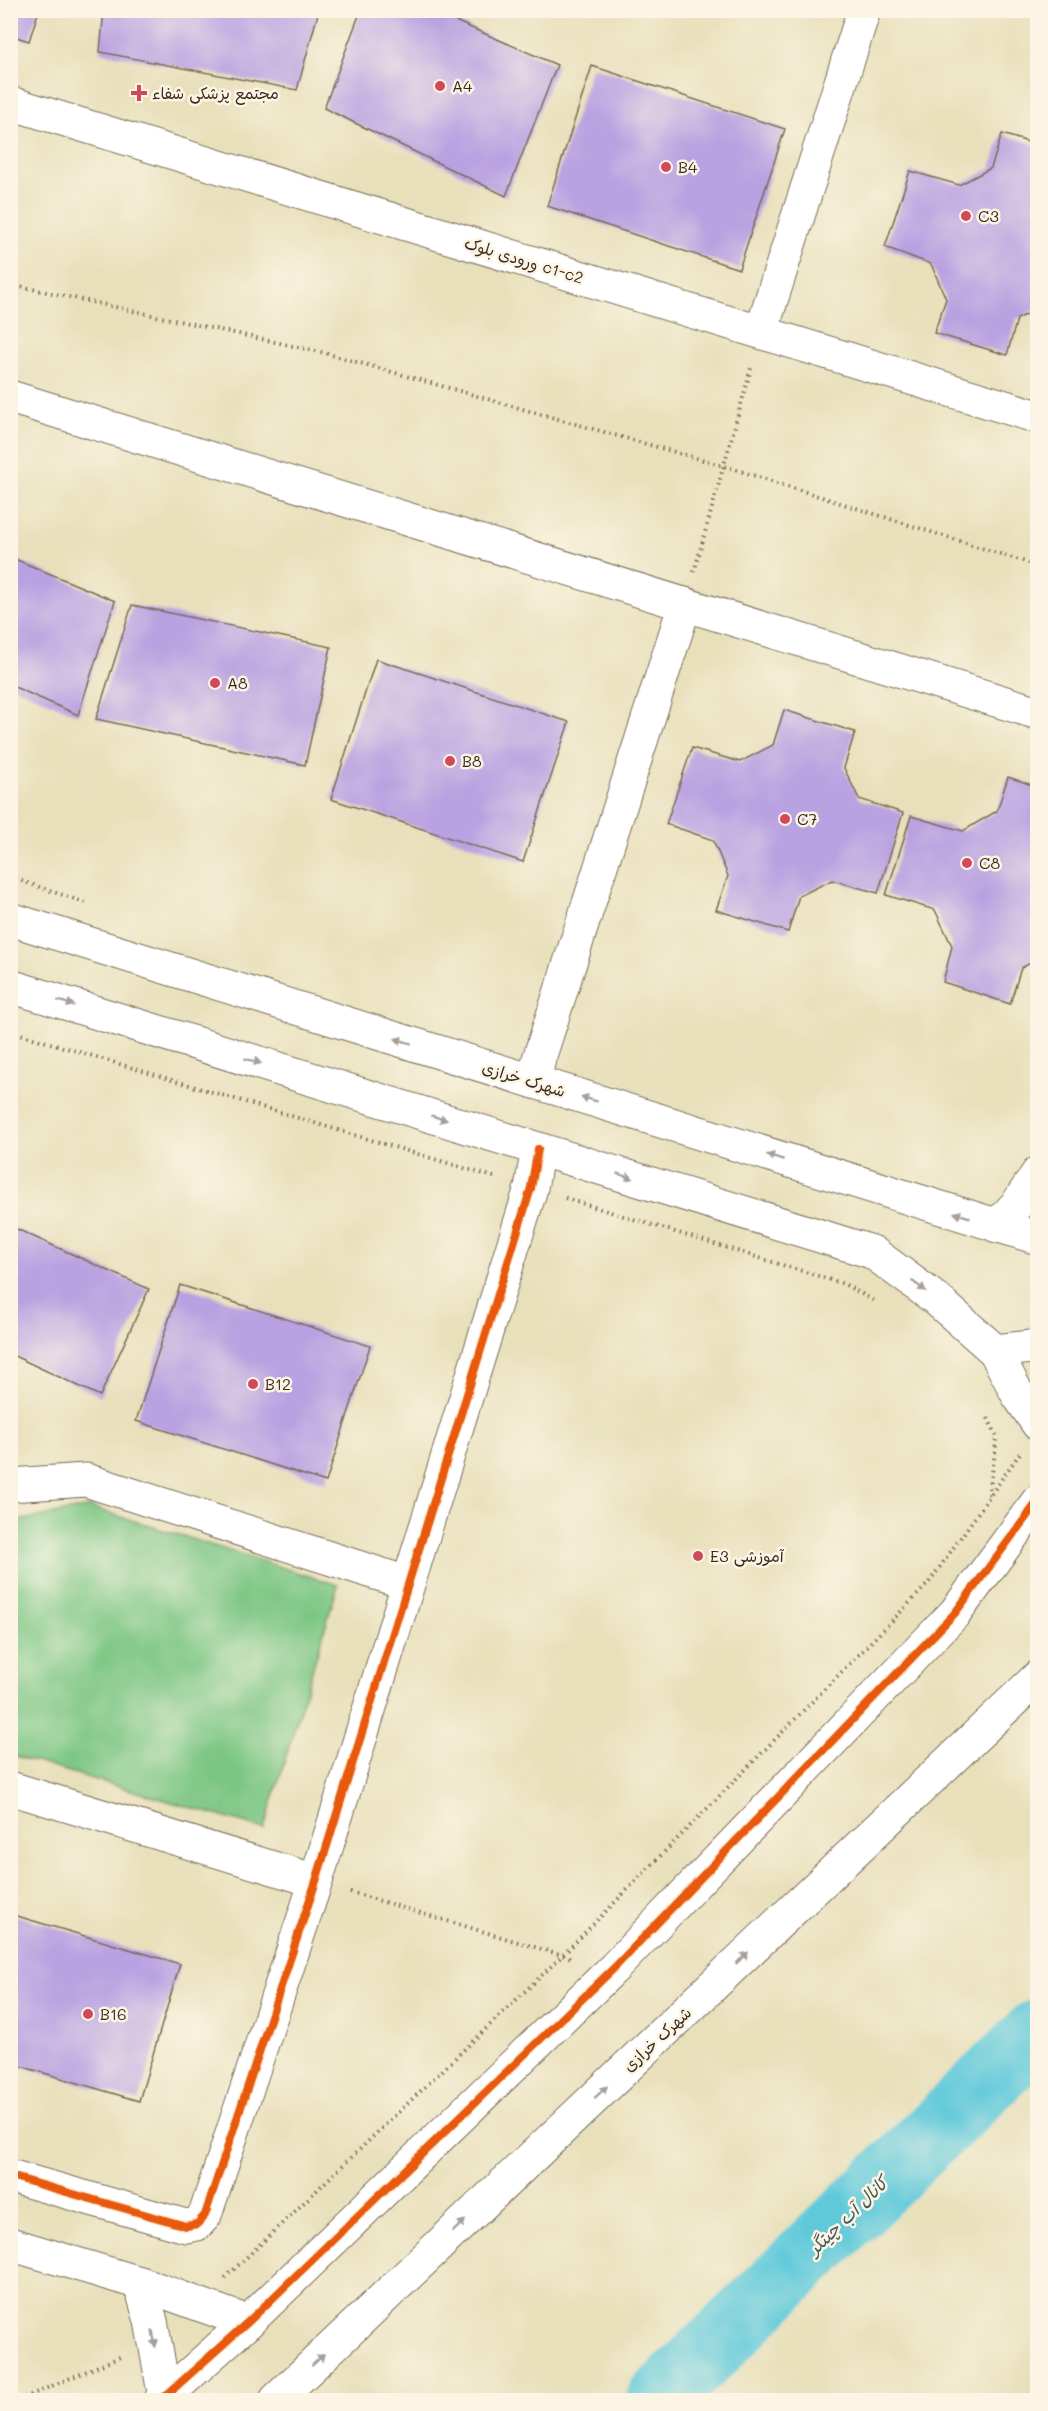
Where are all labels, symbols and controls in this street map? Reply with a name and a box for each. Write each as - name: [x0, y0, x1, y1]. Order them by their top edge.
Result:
- place label: A4: [452, 75, 473, 96]
- marker: A4: [433, 79, 447, 93]
- place label: مجتمع پزشکی شفاء: [152, 82, 279, 105]
- marker: مجتمع پزشکی شفاء: [130, 84, 148, 102]
- place label: B4: [678, 156, 698, 177]
- marker: B4: [659, 160, 673, 174]
- place label: C3: [978, 205, 999, 226]
- marker: C3: [959, 209, 973, 223]
- street label: ورودی بلوک c1-c2: [462, 231, 586, 289]
- place label: A8: [227, 672, 248, 693]
- marker: A8: [208, 676, 222, 690]
- place label: B8: [462, 750, 482, 771]
- marker: B8: [443, 754, 457, 768]
- place label: C7: [797, 808, 817, 829]
- marker: C7: [778, 812, 792, 826]
- place label: C8: [979, 852, 1000, 873]
- marker: C8: [960, 856, 974, 870]
- one-way arrow: [57, 999, 75, 1008]
- one-way arrow: [394, 1036, 412, 1045]
- street label: شهرک خرازی: [480, 1056, 568, 1101]
- one-way arrow: [244, 1057, 262, 1066]
- one-way arrow: [580, 1094, 598, 1103]
- one-way arrow: [430, 1114, 448, 1123]
- one-way arrow: [766, 1152, 784, 1161]
- one-way arrow: [616, 1172, 634, 1181]
- one-way arrow: [953, 1210, 971, 1219]
- one-way arrow: [911, 1280, 926, 1292]
- place label: B12: [265, 1373, 291, 1394]
- marker: B12: [246, 1377, 260, 1391]
- place label: E3 آموزشی: [710, 1545, 785, 1567]
- marker: E3 آموزشی: [691, 1549, 705, 1563]
- one-way arrow: [735, 1951, 749, 1965]
- street label: شهرک خرازی: [618, 2002, 695, 2076]
- place label: B16: [100, 2003, 127, 2024]
- marker: B16: [81, 2007, 95, 2021]
- one-way arrow: [593, 2086, 608, 2099]
- water label: کانال آب چیتگر: [800, 2168, 895, 2261]
- one-way arrow: [452, 2219, 467, 2233]
- one-way arrow: [150, 2330, 159, 2349]
- one-way arrow: [310, 2354, 325, 2367]

